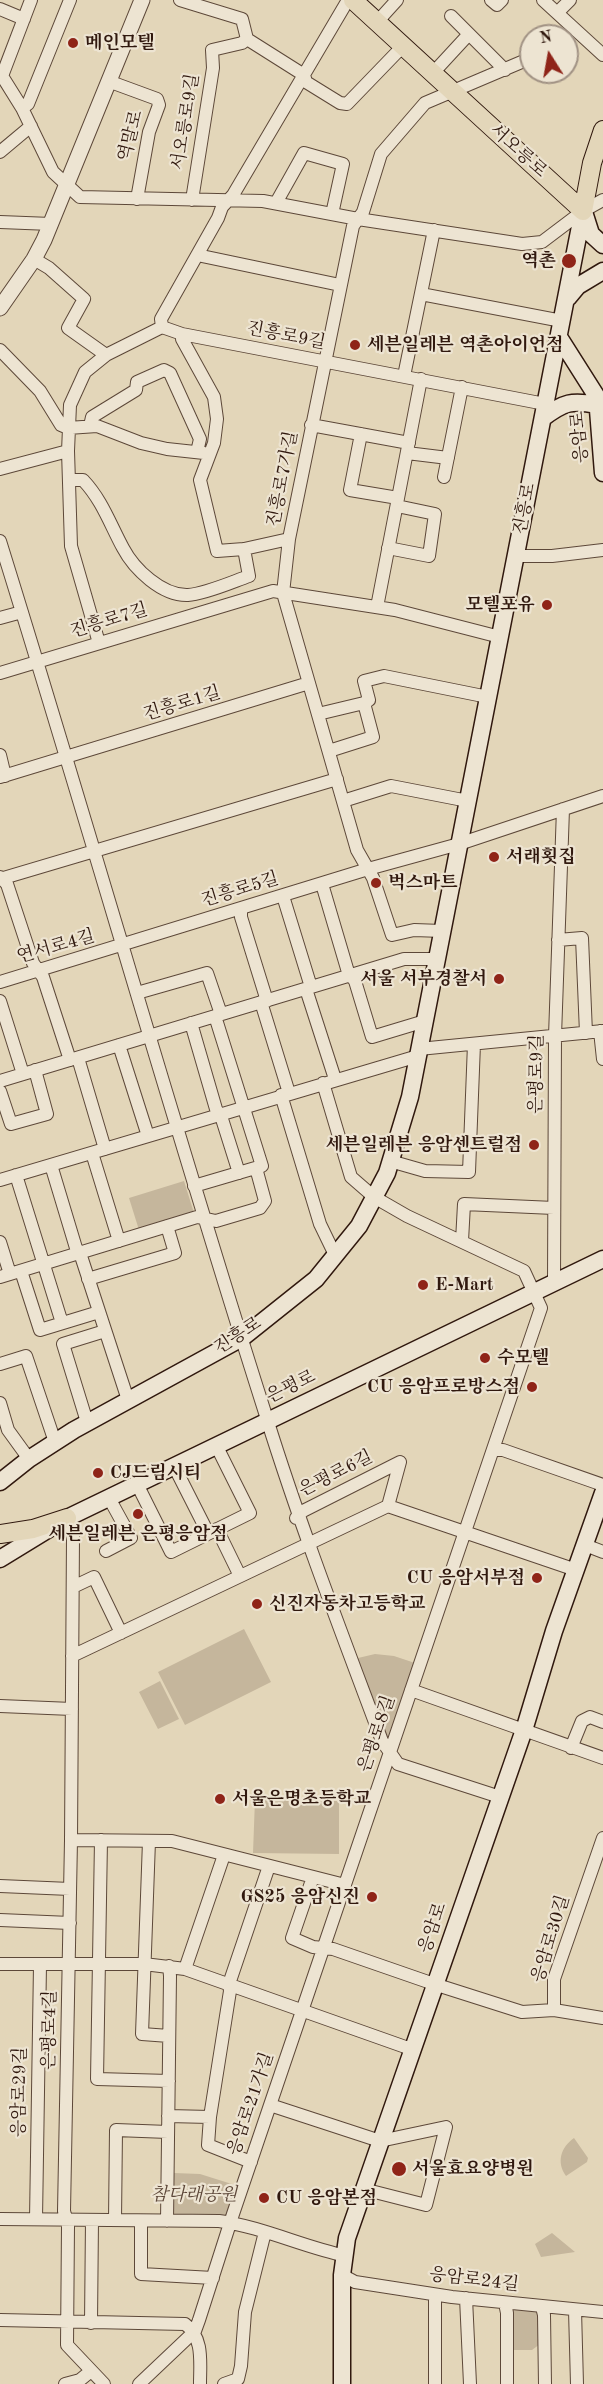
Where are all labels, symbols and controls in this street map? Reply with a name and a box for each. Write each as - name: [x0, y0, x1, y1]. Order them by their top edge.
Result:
- north arrow: [519, 24, 579, 84]
- text: N: [538, 29, 553, 47]
- place label: 메인모텔: [85, 32, 155, 54]
- marker: 메인모텔: [66, 36, 80, 50]
- street label: 서오릉로9길: [168, 72, 204, 172]
- street label: 역말로: [114, 108, 148, 164]
- street label: 서오릉로: [485, 120, 551, 182]
- place label: 역촌: [521, 250, 556, 272]
- marker: 역촌: [560, 252, 578, 270]
- street label: 진흥로9길: [245, 318, 327, 354]
- place label: 세븐일레븐 역촌아이언점: [367, 334, 563, 356]
- marker: 세븐일레븐 역촌아이언점: [348, 338, 362, 352]
- street label: 응암로: [567, 410, 593, 464]
- street label: 진흥로7가길: [263, 429, 303, 529]
- street label: 진흥로: [509, 481, 541, 537]
- place label: 모텔포유: [465, 594, 535, 616]
- marker: 모텔포유: [540, 598, 554, 612]
- street label: 진흥로7길: [68, 599, 150, 643]
- street label: 진흥로1길: [141, 682, 223, 726]
- place label: 서래횟집: [506, 846, 576, 868]
- marker: 서래횟집: [487, 850, 501, 864]
- street label: 진흥로5길: [199, 868, 281, 912]
- place label: 벅스마트: [388, 872, 458, 894]
- marker: 벅스마트: [369, 876, 383, 890]
- street label: 연서로4길: [15, 926, 97, 968]
- place label: 서울 서부경찰서: [360, 968, 487, 990]
- marker: 서울 서부경찰서: [492, 972, 506, 986]
- street label: 은평로9길: [526, 1034, 548, 1114]
- place label: 세븐일레븐 응암센트럴점: [326, 1134, 522, 1156]
- marker: 세븐일레븐 응암센트럴점: [527, 1138, 541, 1152]
- place label: E-Mart: [435, 1274, 494, 1296]
- marker: E-Mart: [416, 1278, 430, 1292]
- street label: 진흥로: [210, 1313, 266, 1359]
- place label: 수모텔: [497, 1347, 549, 1369]
- marker: 수모텔: [478, 1351, 492, 1365]
- street label: 은평로: [263, 1366, 319, 1408]
- place label: CU 응암프로방스점: [367, 1376, 520, 1398]
- marker: CU 응암프로방스점: [525, 1380, 539, 1394]
- street label: 은평로6길: [295, 1446, 377, 1502]
- place label: CJ드림시티: [110, 1462, 201, 1484]
- marker: CJ드림시티: [91, 1466, 105, 1480]
- marker: 세븐일레븐 은평응암점: [131, 1507, 145, 1521]
- place label: 세븐일레븐 은평응암점: [49, 1523, 227, 1545]
- place label: CU 응암서부점: [407, 1567, 525, 1589]
- marker: CU 응암서부점: [530, 1571, 544, 1585]
- place label: 신진자동차고등학교: [269, 1593, 425, 1615]
- marker: 신진자동차고등학교: [250, 1597, 264, 1611]
- street label: 은평로8길: [354, 1693, 400, 1775]
- place label: 서울은명초등학교: [232, 1788, 371, 1810]
- marker: 서울은명초등학교: [213, 1792, 227, 1806]
- place label: GS25 응암신진: [240, 1886, 360, 1908]
- marker: GS25 응암신진: [365, 1890, 379, 1904]
- street label: 응암로30길: [527, 1893, 575, 1985]
- street label: 응암로: [414, 1900, 452, 1956]
- street label: 은평로4길: [39, 1990, 61, 2070]
- street label: 응암로29길: [8, 2047, 32, 2137]
- street label: 응암로21가길: [223, 2050, 279, 2158]
- place label: 서울효요양병원: [412, 2158, 534, 2180]
- marker: 서울효요양병원: [390, 2160, 408, 2178]
- park label: 참다래공원: [151, 2184, 237, 2206]
- place label: CU 응암본점: [276, 2187, 377, 2209]
- marker: CU 응암본점: [257, 2191, 271, 2205]
- street label: 응암로24길: [428, 2264, 520, 2296]

